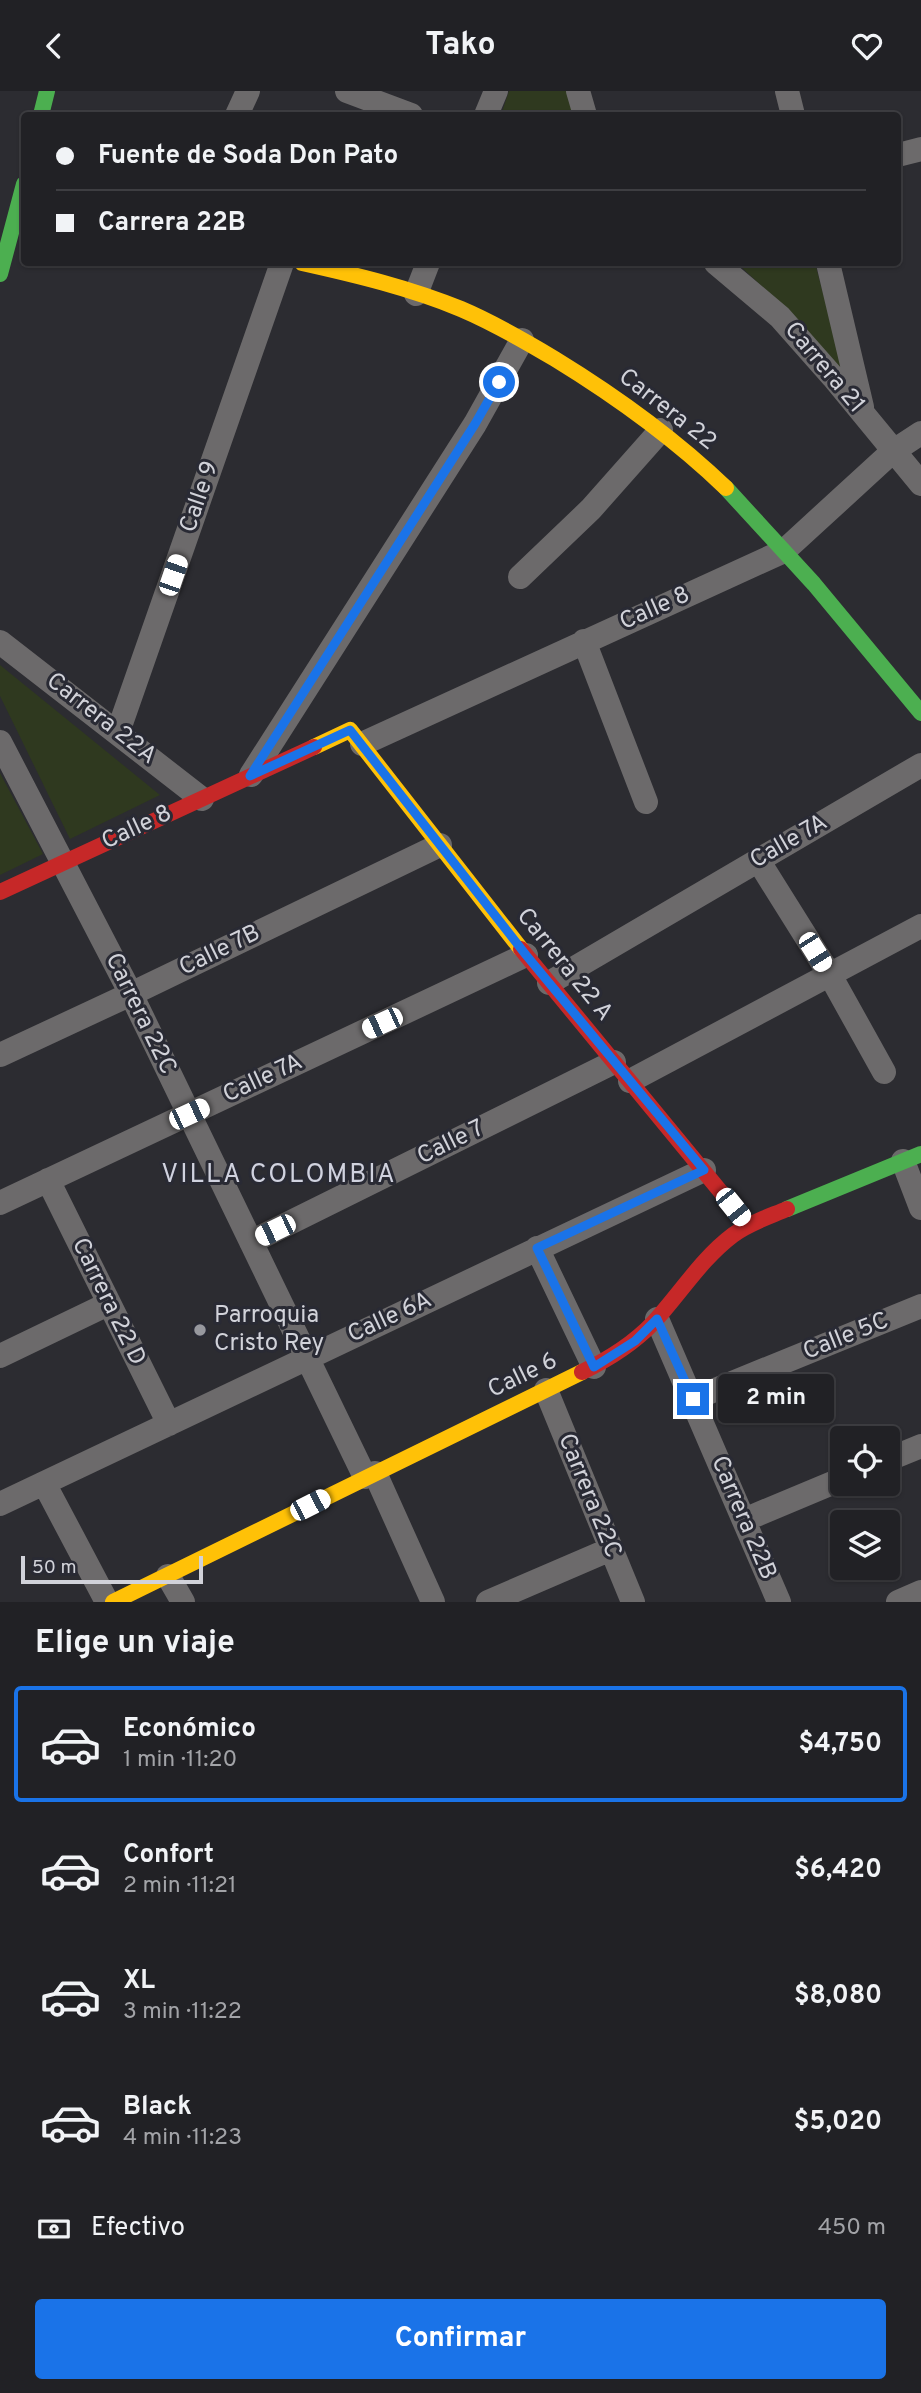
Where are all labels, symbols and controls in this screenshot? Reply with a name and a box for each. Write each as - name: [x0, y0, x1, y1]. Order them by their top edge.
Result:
- text: Tako: [425, 26, 496, 66]
- icon: back: [35, 27, 73, 65]
- icon: heart: [848, 27, 886, 65]
- text: Fuente de Soda Don Pato: [98, 140, 398, 173]
- text: Carrera 22B: [98, 207, 246, 240]
- street label: Carrera 21: [777, 316, 871, 420]
- street label: Carrera 22: [612, 362, 722, 458]
- route start: [483, 366, 515, 398]
- street label: Calle 9: [174, 457, 226, 537]
- car: [157, 552, 190, 598]
- street label: Calle 8: [615, 580, 695, 638]
- street label: Carrera 22A: [40, 666, 162, 772]
- street label: Calle 8: [97, 799, 177, 857]
- street label: Calle 7A: [745, 808, 833, 876]
- street label: Carrera 22 A: [509, 902, 619, 1028]
- street label: Calle 7B: [175, 919, 265, 983]
- car: [795, 929, 836, 975]
- street label: Carrera 22C: [98, 948, 182, 1080]
- car: [359, 1005, 406, 1041]
- street label: Calle 7A: [218, 1048, 308, 1110]
- car: [166, 1096, 213, 1132]
- street label: Calle 7: [413, 1114, 489, 1172]
- district label: VILLA COLOMBIA: [161, 1159, 397, 1192]
- car: [712, 1184, 755, 1230]
- car: [252, 1211, 299, 1249]
- street label: Carrera 22 D: [64, 1233, 152, 1371]
- street label: Calle 6A: [343, 1286, 437, 1350]
- place label: Parroquia Cristo Rey: [214, 1301, 324, 1359]
- street label: Calle 5C: [799, 1306, 893, 1368]
- marker: Parroquia Cristo Rey: [192, 1322, 208, 1338]
- street label: Calle 6: [483, 1346, 563, 1406]
- callout: 2 min: [718, 1375, 833, 1423]
- route end: [677, 1383, 709, 1415]
- text: 2 min: [746, 1384, 806, 1413]
- map controls: [830, 1426, 900, 1580]
- button: locate: [830, 1426, 900, 1496]
- street label: Carrera 22C: [550, 1429, 628, 1563]
- street label: Carrera 22B: [703, 1451, 783, 1585]
- car: [287, 1486, 334, 1524]
- button: layers: [830, 1510, 900, 1580]
- scale bar: [21, 1553, 203, 1585]
- text: 50 m: [32, 1556, 77, 1580]
- text: Elige un viaje: [35, 1624, 235, 1664]
- icon: car: [39, 1713, 102, 1776]
- text: Económico: [123, 1713, 256, 1746]
- text: $4,750: [799, 1728, 882, 1761]
- text: 1 min · 11:20: [123, 1746, 237, 1775]
- icon: car: [39, 1839, 102, 1902]
- text: Confort: [123, 1839, 214, 1872]
- text: $6,420: [794, 1854, 882, 1887]
- text: 2 min · 11:21: [123, 1872, 237, 1901]
- icon: car: [39, 1965, 102, 2028]
- text: XL: [123, 1965, 155, 1998]
- text: $8,080: [794, 1980, 882, 2013]
- text: 3 min · 11:22: [123, 1998, 242, 2027]
- icon: car: [39, 2091, 102, 2154]
- text: Black: [123, 2091, 192, 2124]
- text: $5,020: [794, 2106, 882, 2139]
- text: 4 min · 11:23: [123, 2124, 242, 2153]
- icon: cash: [35, 2210, 73, 2248]
- text: Efectivo: [91, 2212, 185, 2245]
- text: 450 m: [818, 2214, 886, 2243]
- button: Confirmar: [35, 2299, 886, 2379]

